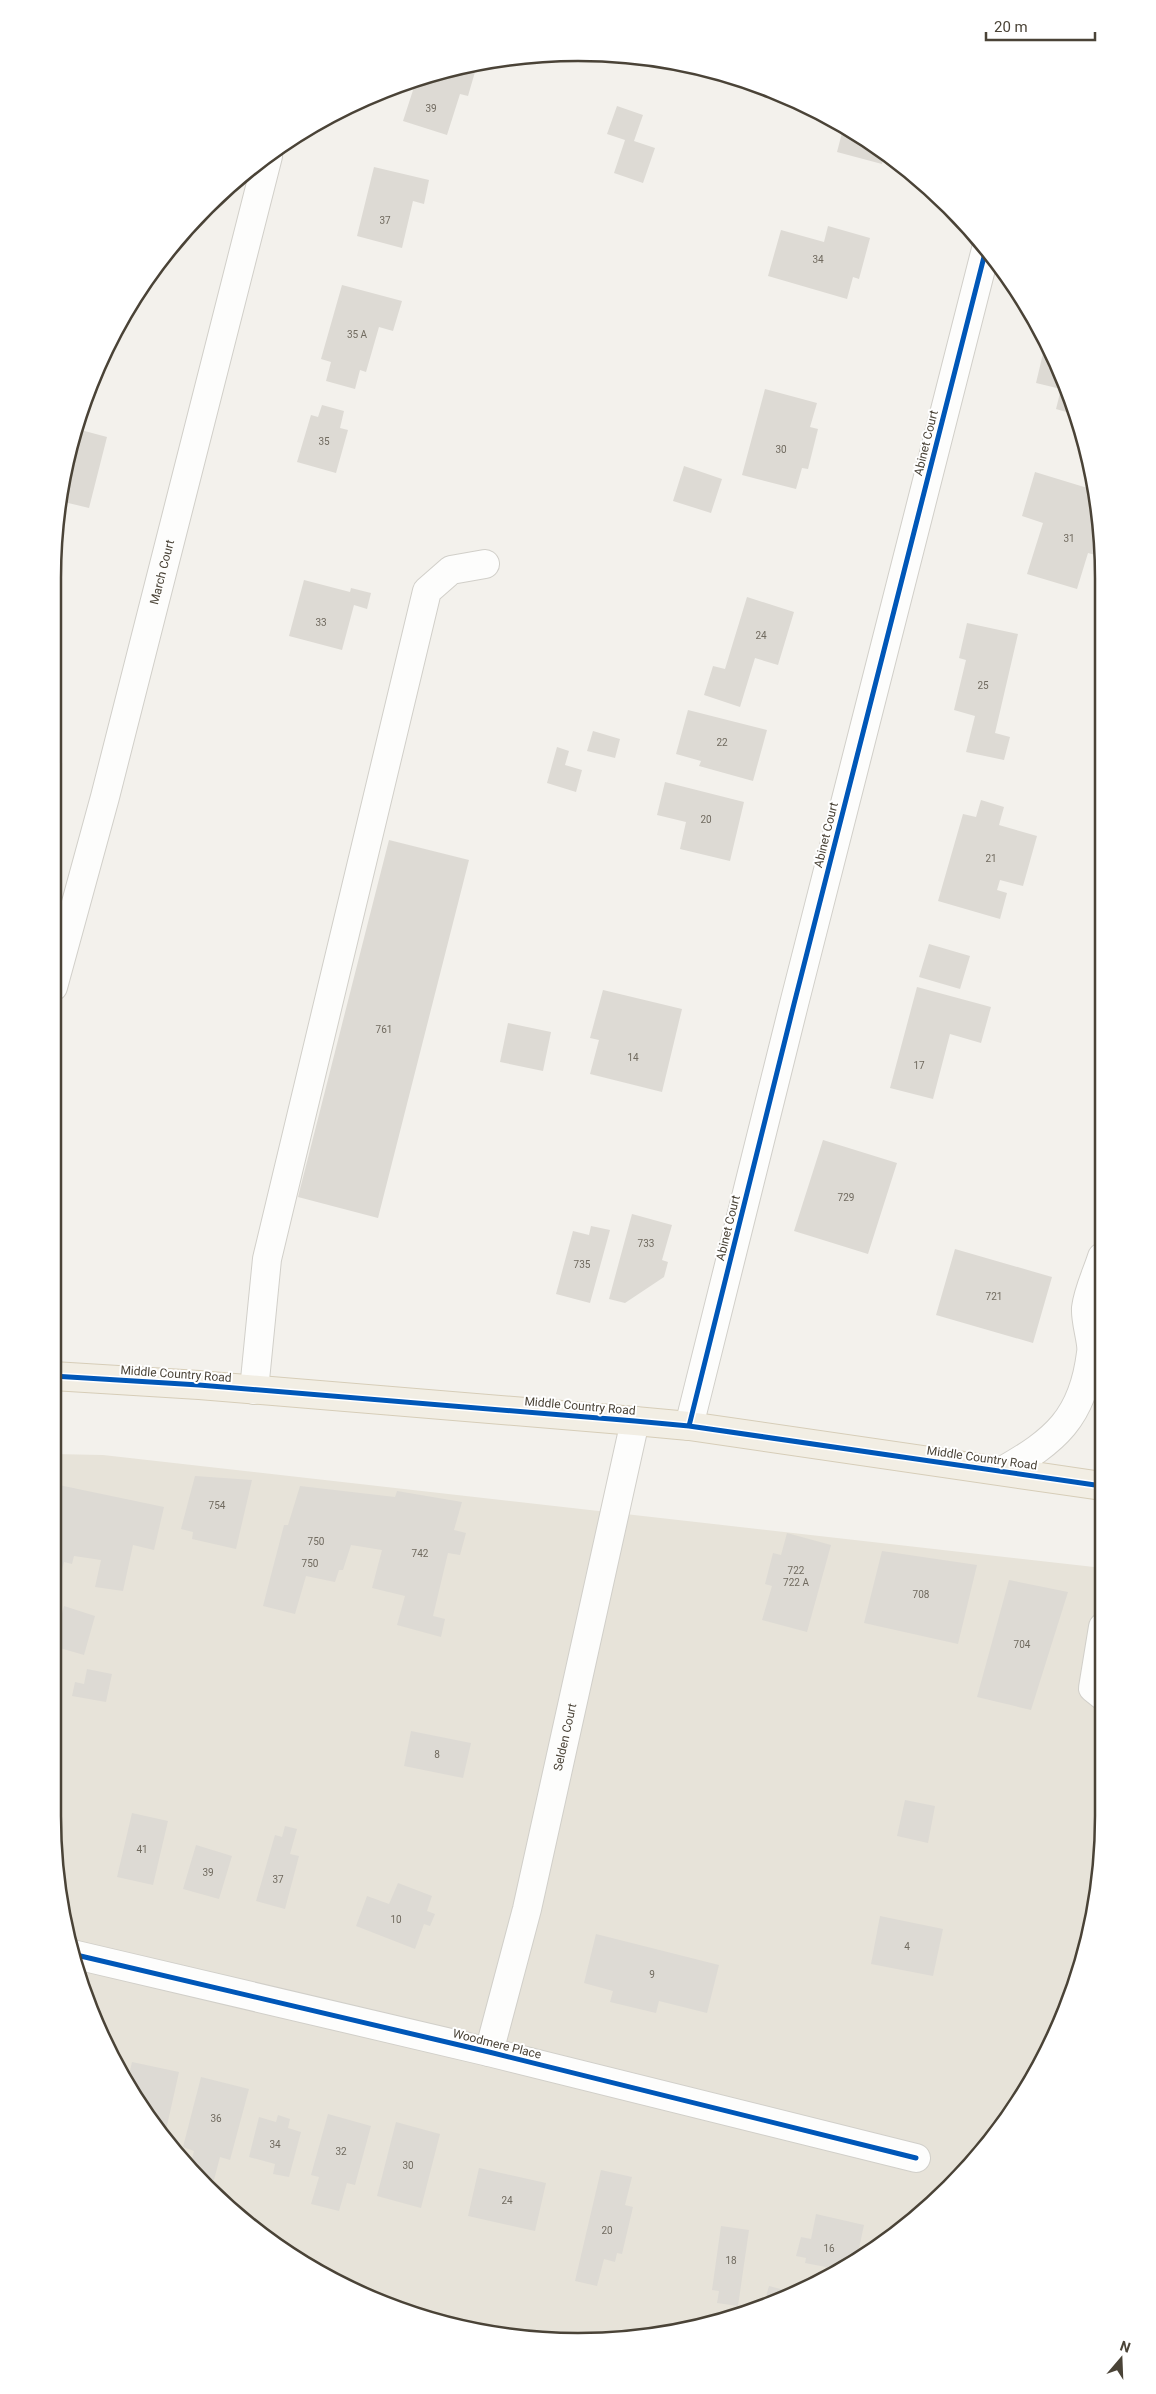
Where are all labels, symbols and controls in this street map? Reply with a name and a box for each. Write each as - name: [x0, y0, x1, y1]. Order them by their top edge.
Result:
- scale bar: [986, 10, 1095, 42]
- text: 20 m: [994, 18, 1028, 36]
- house number: 39: [425, 103, 437, 114]
- house number: 37: [379, 215, 391, 226]
- house number: 34: [812, 254, 824, 265]
- house number: 35 A: [347, 329, 368, 340]
- street label: Abinet Court: [911, 409, 941, 477]
- house number: 35: [318, 436, 330, 447]
- house number: 30: [775, 444, 787, 455]
- house number: 31: [1063, 533, 1075, 544]
- street label: March Court: [147, 538, 177, 606]
- house number: 33: [315, 617, 327, 628]
- house number: 24: [755, 630, 767, 641]
- house number: 25: [977, 680, 989, 691]
- house number: 22: [716, 737, 728, 748]
- street label: Abinet Court: [811, 801, 841, 869]
- house number: 20: [700, 814, 712, 825]
- house number: 21: [985, 853, 997, 864]
- house number: 761: [376, 1024, 392, 1035]
- house number: 14: [627, 1052, 639, 1063]
- house number: 17: [913, 1060, 925, 1071]
- house number: 729: [838, 1192, 854, 1203]
- street label: Abinet Court: [713, 1194, 743, 1262]
- house number: 733: [638, 1238, 654, 1249]
- house number: 735: [574, 1259, 591, 1270]
- house number: 721: [986, 1291, 1002, 1302]
- street label: Middle Country Road: [120, 1363, 232, 1385]
- street label: Middle Country Road: [524, 1394, 636, 1418]
- street label: Middle Country Road: [926, 1443, 1038, 1473]
- house number: 754: [209, 1500, 226, 1511]
- house number: 750: [308, 1536, 325, 1547]
- house number: 742: [412, 1548, 429, 1559]
- house number: 750: [302, 1558, 319, 1569]
- house number: 722: [788, 1565, 805, 1576]
- house number: 722 A: [783, 1577, 809, 1588]
- house number: 708: [913, 1589, 930, 1600]
- house number: 704: [1014, 1639, 1031, 1650]
- street label: Selden Court: [551, 1702, 579, 1772]
- house number: 8: [434, 1749, 440, 1760]
- house number: 41: [136, 1844, 148, 1855]
- house number: 39: [202, 1867, 214, 1878]
- house number: 37: [272, 1874, 284, 1885]
- house number: 10: [390, 1914, 402, 1925]
- house number: 4: [904, 1941, 910, 1952]
- house number: 9: [649, 1969, 655, 1980]
- street label: Woodmere Place: [451, 2026, 543, 2062]
- house number: 36: [210, 2113, 222, 2124]
- house number: 34: [269, 2139, 281, 2150]
- house number: 32: [335, 2146, 347, 2157]
- house number: 30: [402, 2160, 414, 2171]
- house number: 24: [501, 2195, 513, 2206]
- house number: 20: [601, 2225, 613, 2236]
- house number: 16: [823, 2243, 835, 2254]
- house number: 18: [725, 2255, 737, 2266]
- north arrow: [1096, 2334, 1146, 2384]
- text: N: [1118, 2338, 1133, 2356]

